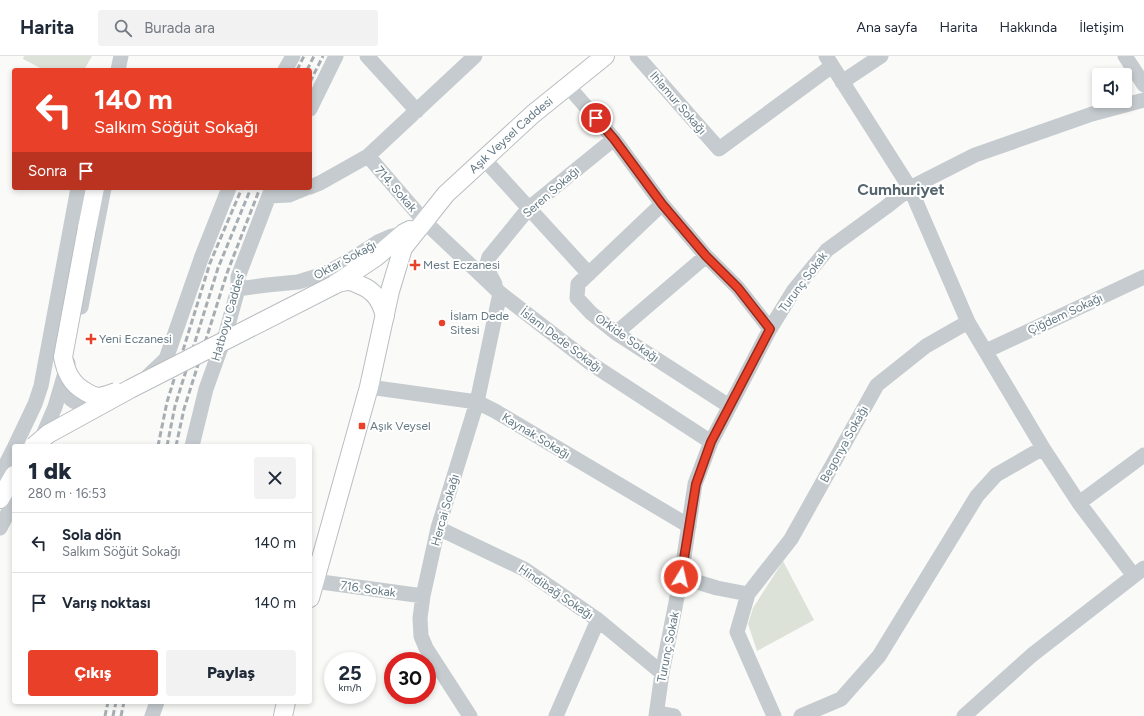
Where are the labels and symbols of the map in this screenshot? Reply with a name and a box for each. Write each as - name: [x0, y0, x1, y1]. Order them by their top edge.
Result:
- street label: Ihlamur Sokağı: [647, 69, 709, 137]
- street label: Aşık Veysel Caddesi: [466, 94, 555, 176]
- pin: [579, 101, 613, 135]
- street label: 714. Sokak: [372, 163, 420, 215]
- street label: Seren Sokağı: [520, 164, 582, 220]
- district label: Cumhuriyet: [857, 180, 945, 199]
- street label: Oktar Sokağı: [311, 238, 379, 282]
- street label: Turunç Sokak: [776, 249, 830, 315]
- place label: Mest Eczanesi: [423, 258, 500, 272]
- marker: Mest Eczanesi: [410, 260, 420, 270]
- street label: Hatboyu Caddes': [208, 269, 248, 363]
- street label: Çiğdem Sokağı: [1025, 290, 1105, 338]
- street label: İslam Dede Sokağı: [518, 305, 604, 375]
- place label: İslam Dede Sitesi: [450, 309, 510, 337]
- street label: Orkide Sokağı: [592, 311, 662, 365]
- marker: İslam Dede Sitesi: [437, 318, 447, 328]
- place label: Yeni Eczanesi: [99, 332, 172, 346]
- marker: Yeni Eczanesi: [86, 334, 96, 344]
- street label: Begonya Sokağı: [817, 403, 871, 485]
- street label: Kaynak Sokağı: [499, 410, 573, 462]
- place label: Aşık Veysel: [370, 419, 431, 433]
- marker: Aşık Veysel: [357, 421, 367, 431]
- street label: Hercai Sokağı: [428, 473, 462, 547]
- position arrow: [660, 556, 702, 598]
- street label: Hindibağ Sokağı: [516, 562, 596, 622]
- street label: 716. Sokak: [339, 578, 397, 600]
- street label: Turunç Sokak: [654, 610, 682, 683]
- speed limit sign: 30: [384, 652, 436, 704]

